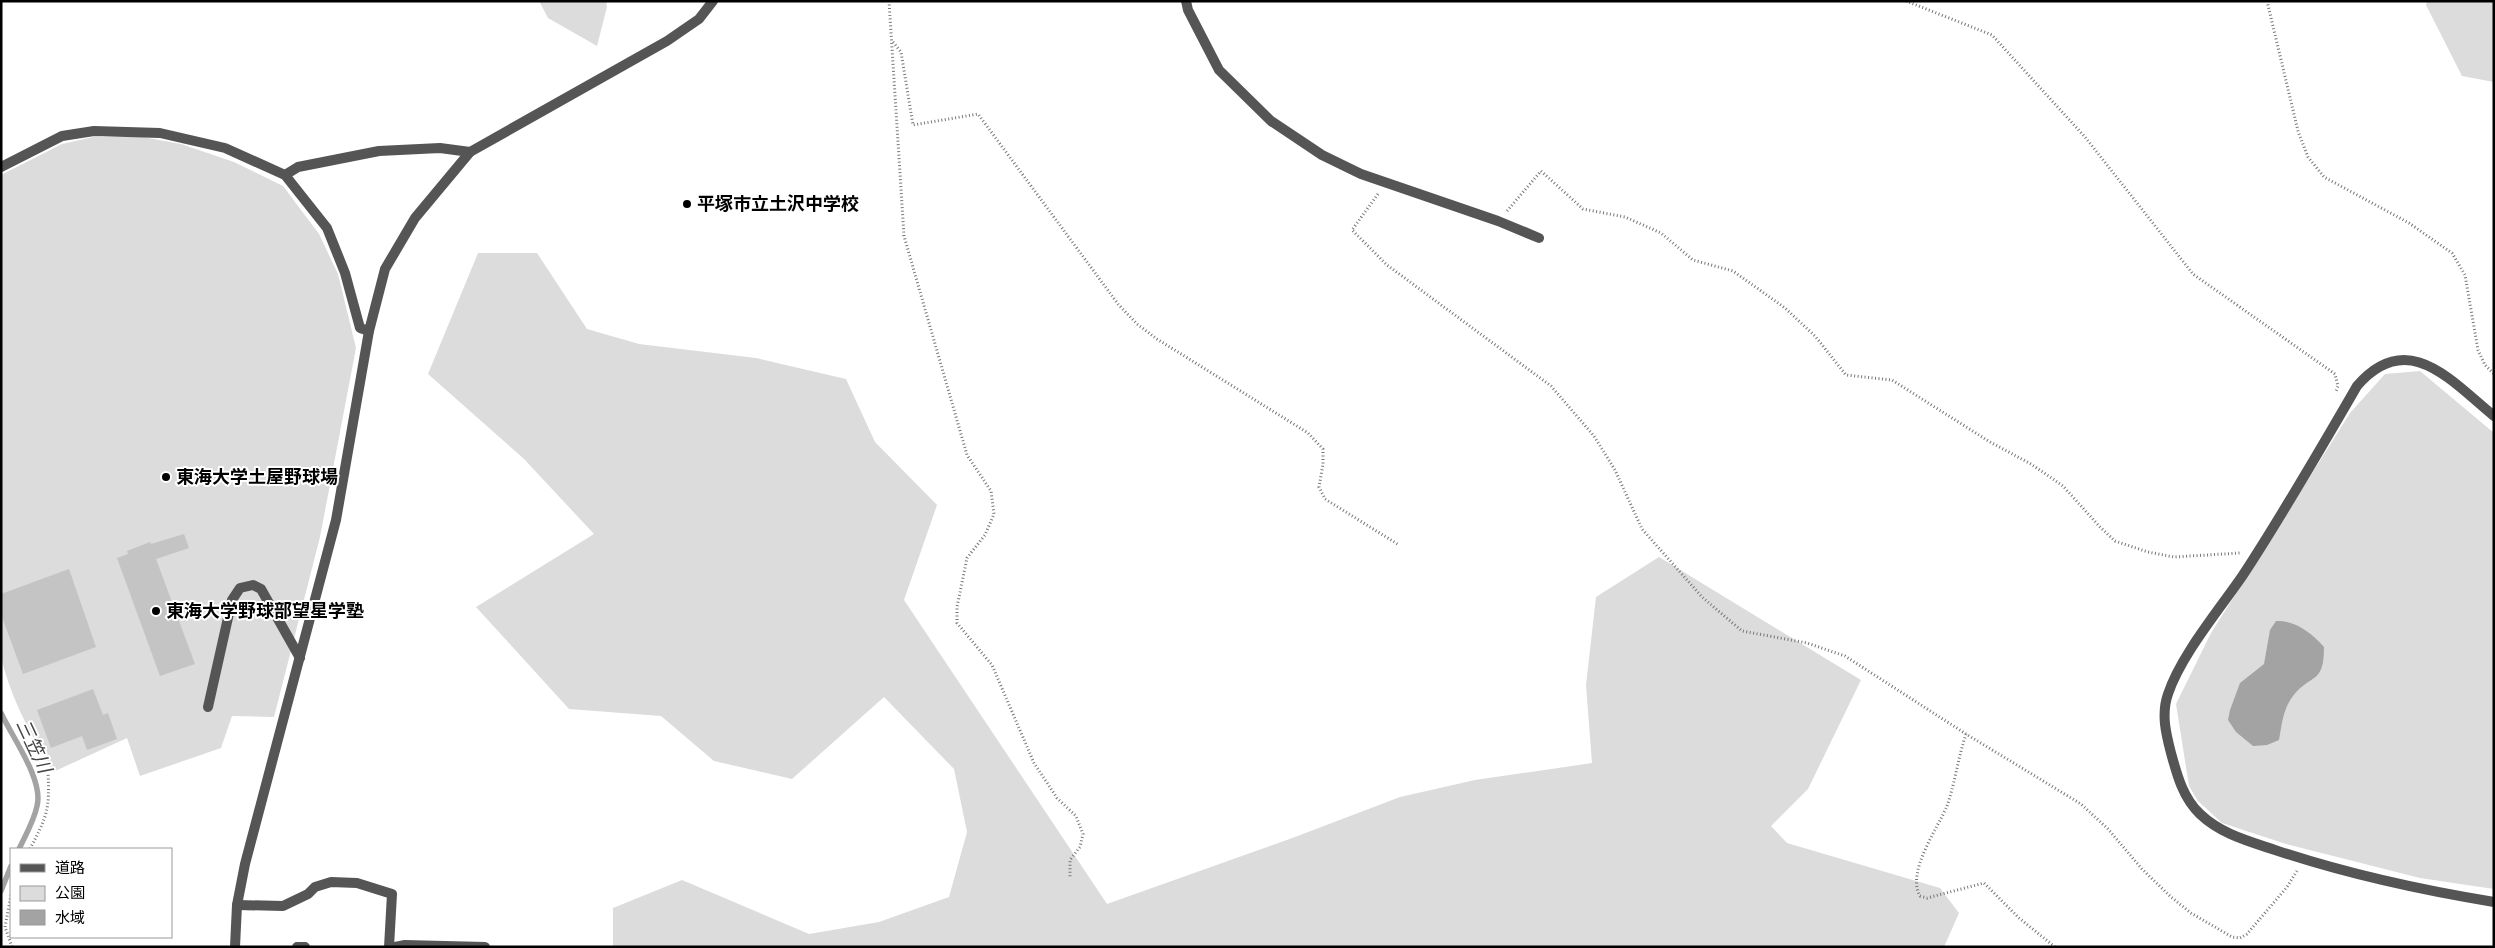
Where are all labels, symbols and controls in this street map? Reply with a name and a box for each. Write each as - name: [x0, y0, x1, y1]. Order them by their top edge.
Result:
- place label: 平塚市立土沢中学校: [697, 193, 859, 215]
- marker: 平塚市立土沢中学校: [681, 198, 693, 210]
- place label: 東海大学土屋野球場: [176, 466, 338, 488]
- marker: 東海大学土屋野球場: [160, 471, 172, 483]
- place label: 東海大学野球部望星学塾: [166, 600, 364, 622]
- marker: 東海大学野球部望星学塾: [150, 605, 162, 617]
- water label: 三笠川: [12, 715, 57, 778]
- legend: [10, 848, 172, 938]
- text: 道路: [55, 859, 85, 877]
- text: 公園: [55, 884, 85, 902]
- text: 水域: [55, 909, 85, 927]

